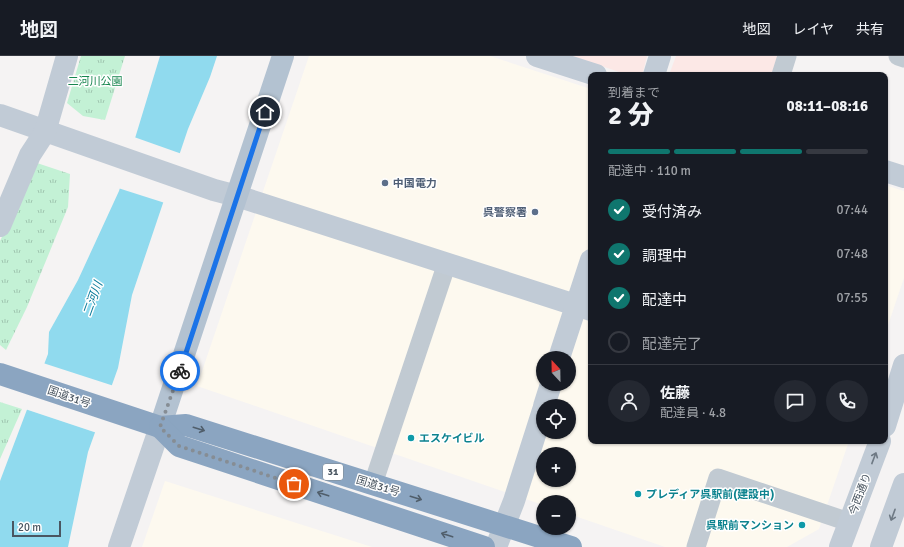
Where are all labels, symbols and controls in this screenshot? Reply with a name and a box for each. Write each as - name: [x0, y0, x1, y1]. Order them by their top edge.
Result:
- text: 地図: [20, 18, 58, 42]
- text: 地図: [742, 21, 770, 38]
- text: レイヤ: [792, 21, 834, 38]
- text: 共有: [856, 21, 884, 38]
- park label: 二河川公園: [68, 75, 123, 88]
- text: 到着まで: [608, 85, 660, 101]
- pin: [248, 95, 282, 129]
- text: 08:11–08:16: [787, 97, 868, 115]
- text: 2 分: [608, 100, 654, 132]
- icon: home: [254, 101, 276, 123]
- text: 配達中 · 110 m: [608, 163, 691, 179]
- place label: 中国電力: [393, 177, 437, 190]
- marker: 中国電力: [380, 178, 390, 188]
- icon: check: [608, 199, 630, 221]
- text: 07:44: [836, 202, 868, 218]
- text: 受付済み: [642, 203, 702, 221]
- place label: 呉警察署: [483, 206, 527, 219]
- marker: 呉警察署: [530, 207, 540, 217]
- icon: check: [608, 243, 630, 265]
- text: 07:48: [836, 246, 868, 262]
- text: 調理中: [642, 247, 687, 265]
- water label: 二河川: [80, 278, 107, 318]
- icon: check: [608, 287, 630, 309]
- text: 07:55: [836, 290, 868, 306]
- text: 配達中: [642, 291, 687, 309]
- text: 配達完了: [642, 335, 702, 353]
- courier: [160, 351, 200, 391]
- north arrow: [536, 351, 576, 391]
- map controls: [536, 351, 576, 535]
- icon: bike: [169, 360, 191, 382]
- button: person: [608, 380, 650, 422]
- button: chat: [774, 380, 816, 422]
- button: phone: [826, 380, 868, 422]
- street label: 国道31号: [46, 384, 92, 410]
- text: 佐藤: [660, 384, 690, 402]
- button: locate: [536, 399, 576, 439]
- text: 配達員 · 4.8: [660, 405, 726, 421]
- one-way arrow: [192, 426, 205, 433]
- place label: エスケイビル: [419, 432, 485, 445]
- marker: エスケイビル: [406, 433, 416, 443]
- button: +: [536, 447, 576, 487]
- one-way arrow: [870, 453, 878, 465]
- road number: 31: [323, 464, 343, 480]
- pin: [277, 467, 311, 501]
- street label: 今西通り: [846, 471, 874, 517]
- icon: bag: [283, 473, 305, 495]
- street label: 国道31号: [355, 473, 401, 499]
- place label: プレディア呉駅前(建設中): [646, 488, 774, 501]
- marker: プレディア呉駅前(建設中): [633, 489, 643, 499]
- one-way arrow: [317, 490, 330, 497]
- one-way arrow: [409, 495, 422, 502]
- button: −: [536, 495, 576, 535]
- one-way arrow: [888, 509, 896, 521]
- scale bar: [12, 519, 61, 538]
- place label: 呉駅前マンション: [706, 519, 794, 532]
- marker: 呉駅前マンション: [797, 520, 807, 530]
- text: 20 m: [18, 521, 41, 534]
- one-way arrow: [441, 530, 453, 538]

